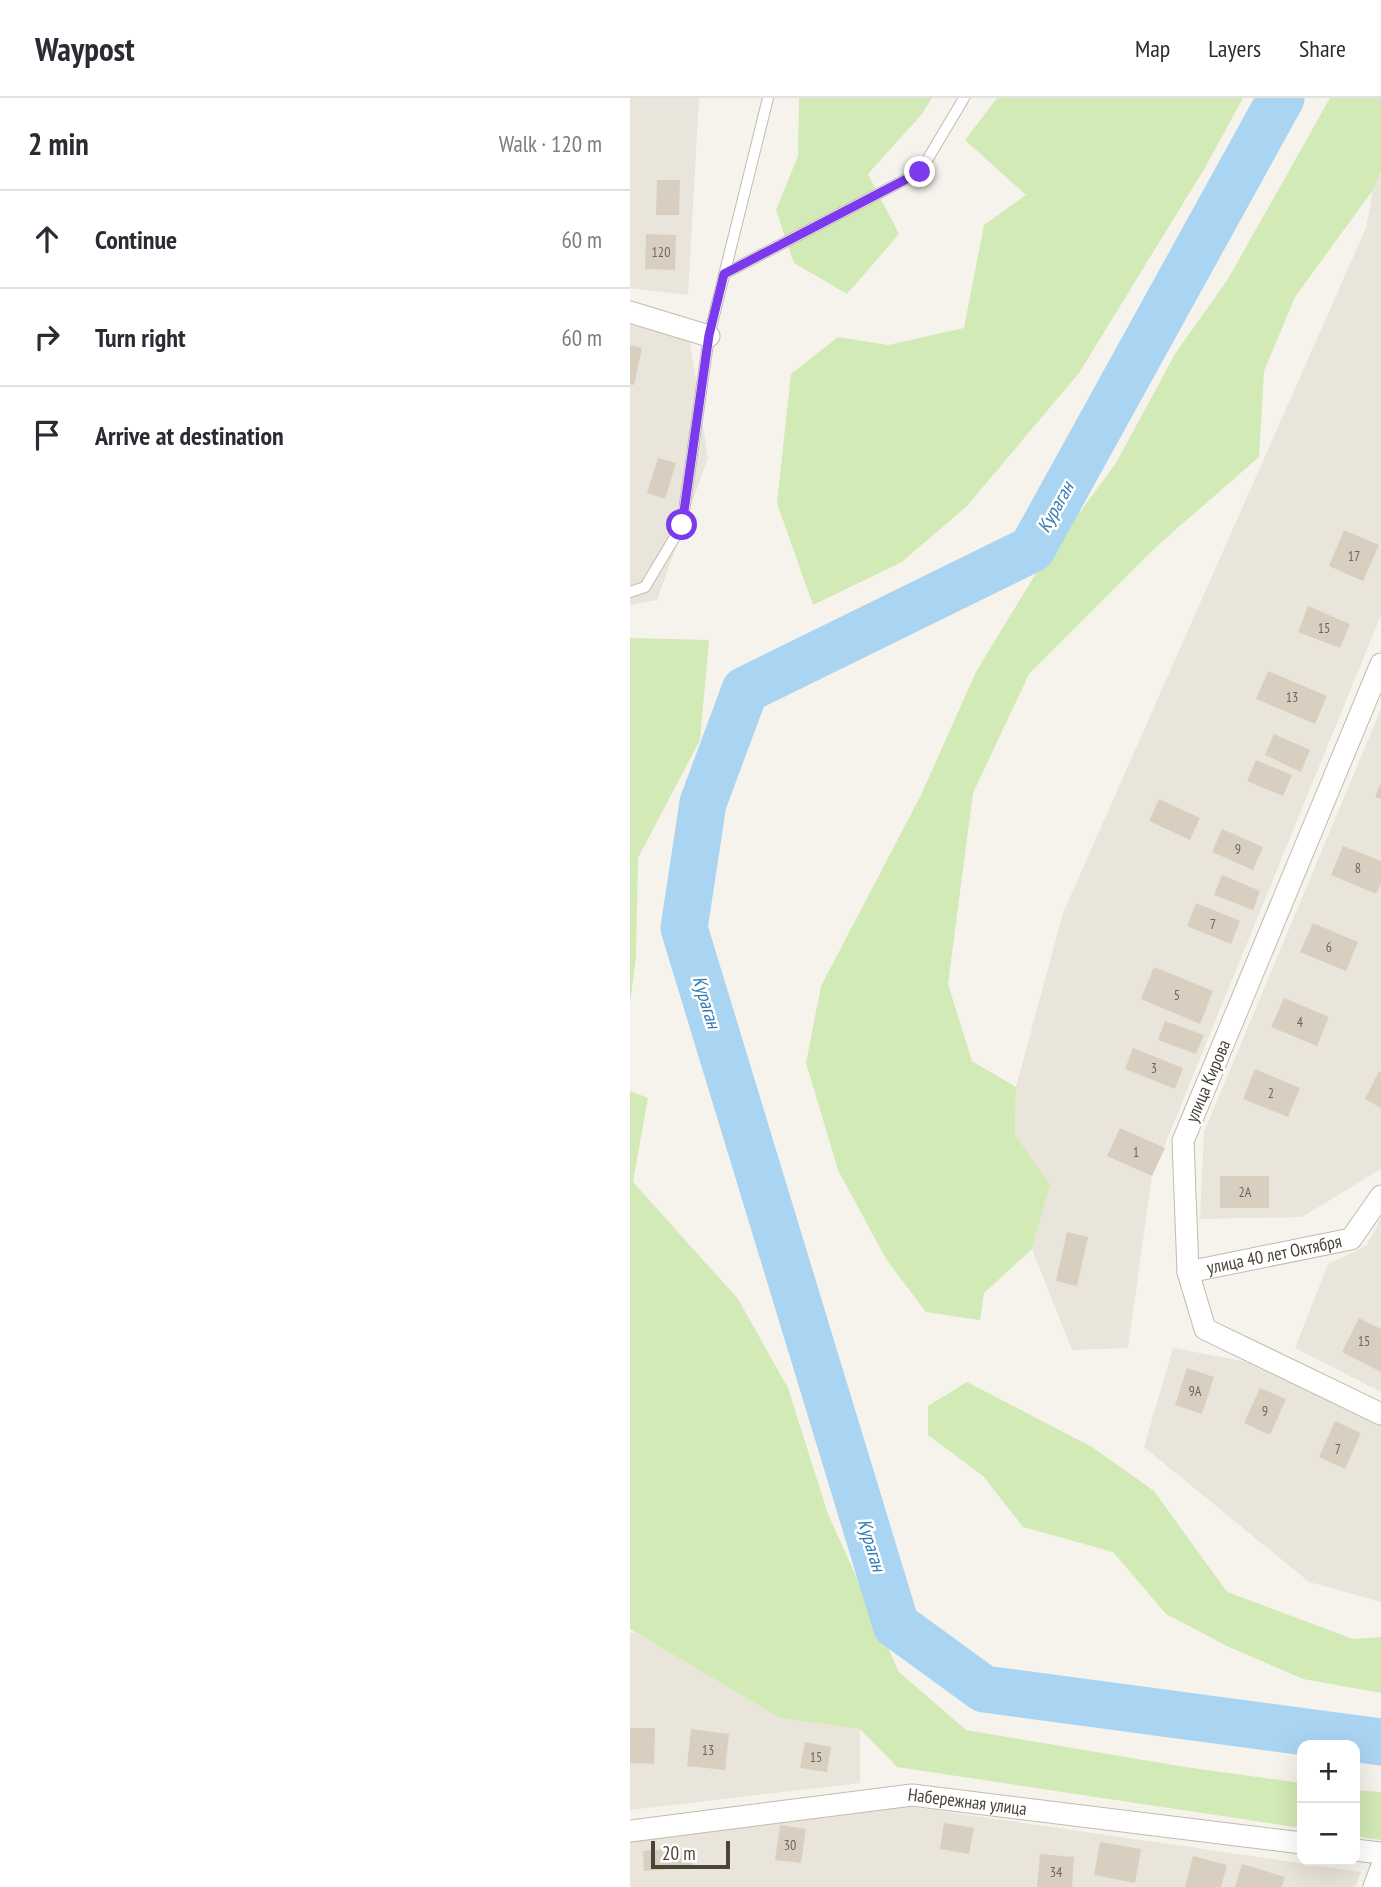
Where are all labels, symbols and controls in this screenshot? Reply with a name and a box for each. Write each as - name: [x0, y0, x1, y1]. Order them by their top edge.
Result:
- text: Waypost: [35, 27, 135, 70]
- text: Map: [1135, 33, 1170, 64]
- text: Layers: [1208, 33, 1261, 64]
- text: Share: [1299, 33, 1346, 64]
- text: 2 min: [28, 124, 89, 163]
- text: Walk · 120 m: [499, 129, 602, 158]
- route end: [904, 156, 935, 187]
- icon: ahead: [28, 220, 66, 258]
- text: Continue: [95, 223, 177, 256]
- text: 60 m: [561, 225, 602, 254]
- house number: 120: [652, 243, 670, 261]
- icon: right: [28, 318, 66, 356]
- text: Turn right: [95, 321, 186, 354]
- text: 60 m: [561, 323, 602, 352]
- icon: arrive: [28, 416, 66, 454]
- text: Arrive at destination: [95, 419, 284, 452]
- water label: Кураган: [1031, 476, 1079, 536]
- route start: [666, 509, 697, 540]
- house number: 17: [1348, 547, 1360, 565]
- house number: 15: [1318, 619, 1330, 637]
- house number: 13: [1286, 688, 1298, 706]
- house number: 9: [1235, 840, 1241, 858]
- house number: 8: [1355, 859, 1361, 877]
- house number: 7: [1210, 915, 1216, 933]
- house number: 6: [1326, 938, 1332, 956]
- water label: Кураган: [688, 973, 727, 1033]
- house number: 5: [1174, 986, 1180, 1004]
- house number: 4: [1297, 1013, 1304, 1031]
- street label: улица Кирова: [1180, 1036, 1235, 1126]
- house number: 3: [1151, 1059, 1157, 1077]
- house number: 2: [1268, 1084, 1274, 1102]
- house number: 1: [1133, 1143, 1139, 1161]
- house number: 2А: [1239, 1183, 1252, 1201]
- street label: улица 40 лет Октября: [1205, 1229, 1344, 1279]
- house number: 15: [1358, 1332, 1370, 1350]
- house number: 9А: [1189, 1382, 1202, 1400]
- house number: 9: [1262, 1402, 1268, 1420]
- house number: 7: [1335, 1440, 1341, 1458]
- water label: Кураган: [853, 1516, 892, 1576]
- map controls: [1297, 1740, 1360, 1866]
- button: +: [1297, 1740, 1360, 1803]
- house number: 13: [702, 1741, 714, 1759]
- house number: 15: [810, 1748, 822, 1766]
- street label: Набережная улица: [907, 1783, 1028, 1820]
- button: −: [1297, 1803, 1360, 1866]
- house number: 30: [784, 1836, 796, 1854]
- scale bar: [651, 1838, 730, 1870]
- text: 20 m: [662, 1841, 696, 1865]
- house number: 34: [1050, 1863, 1063, 1881]

